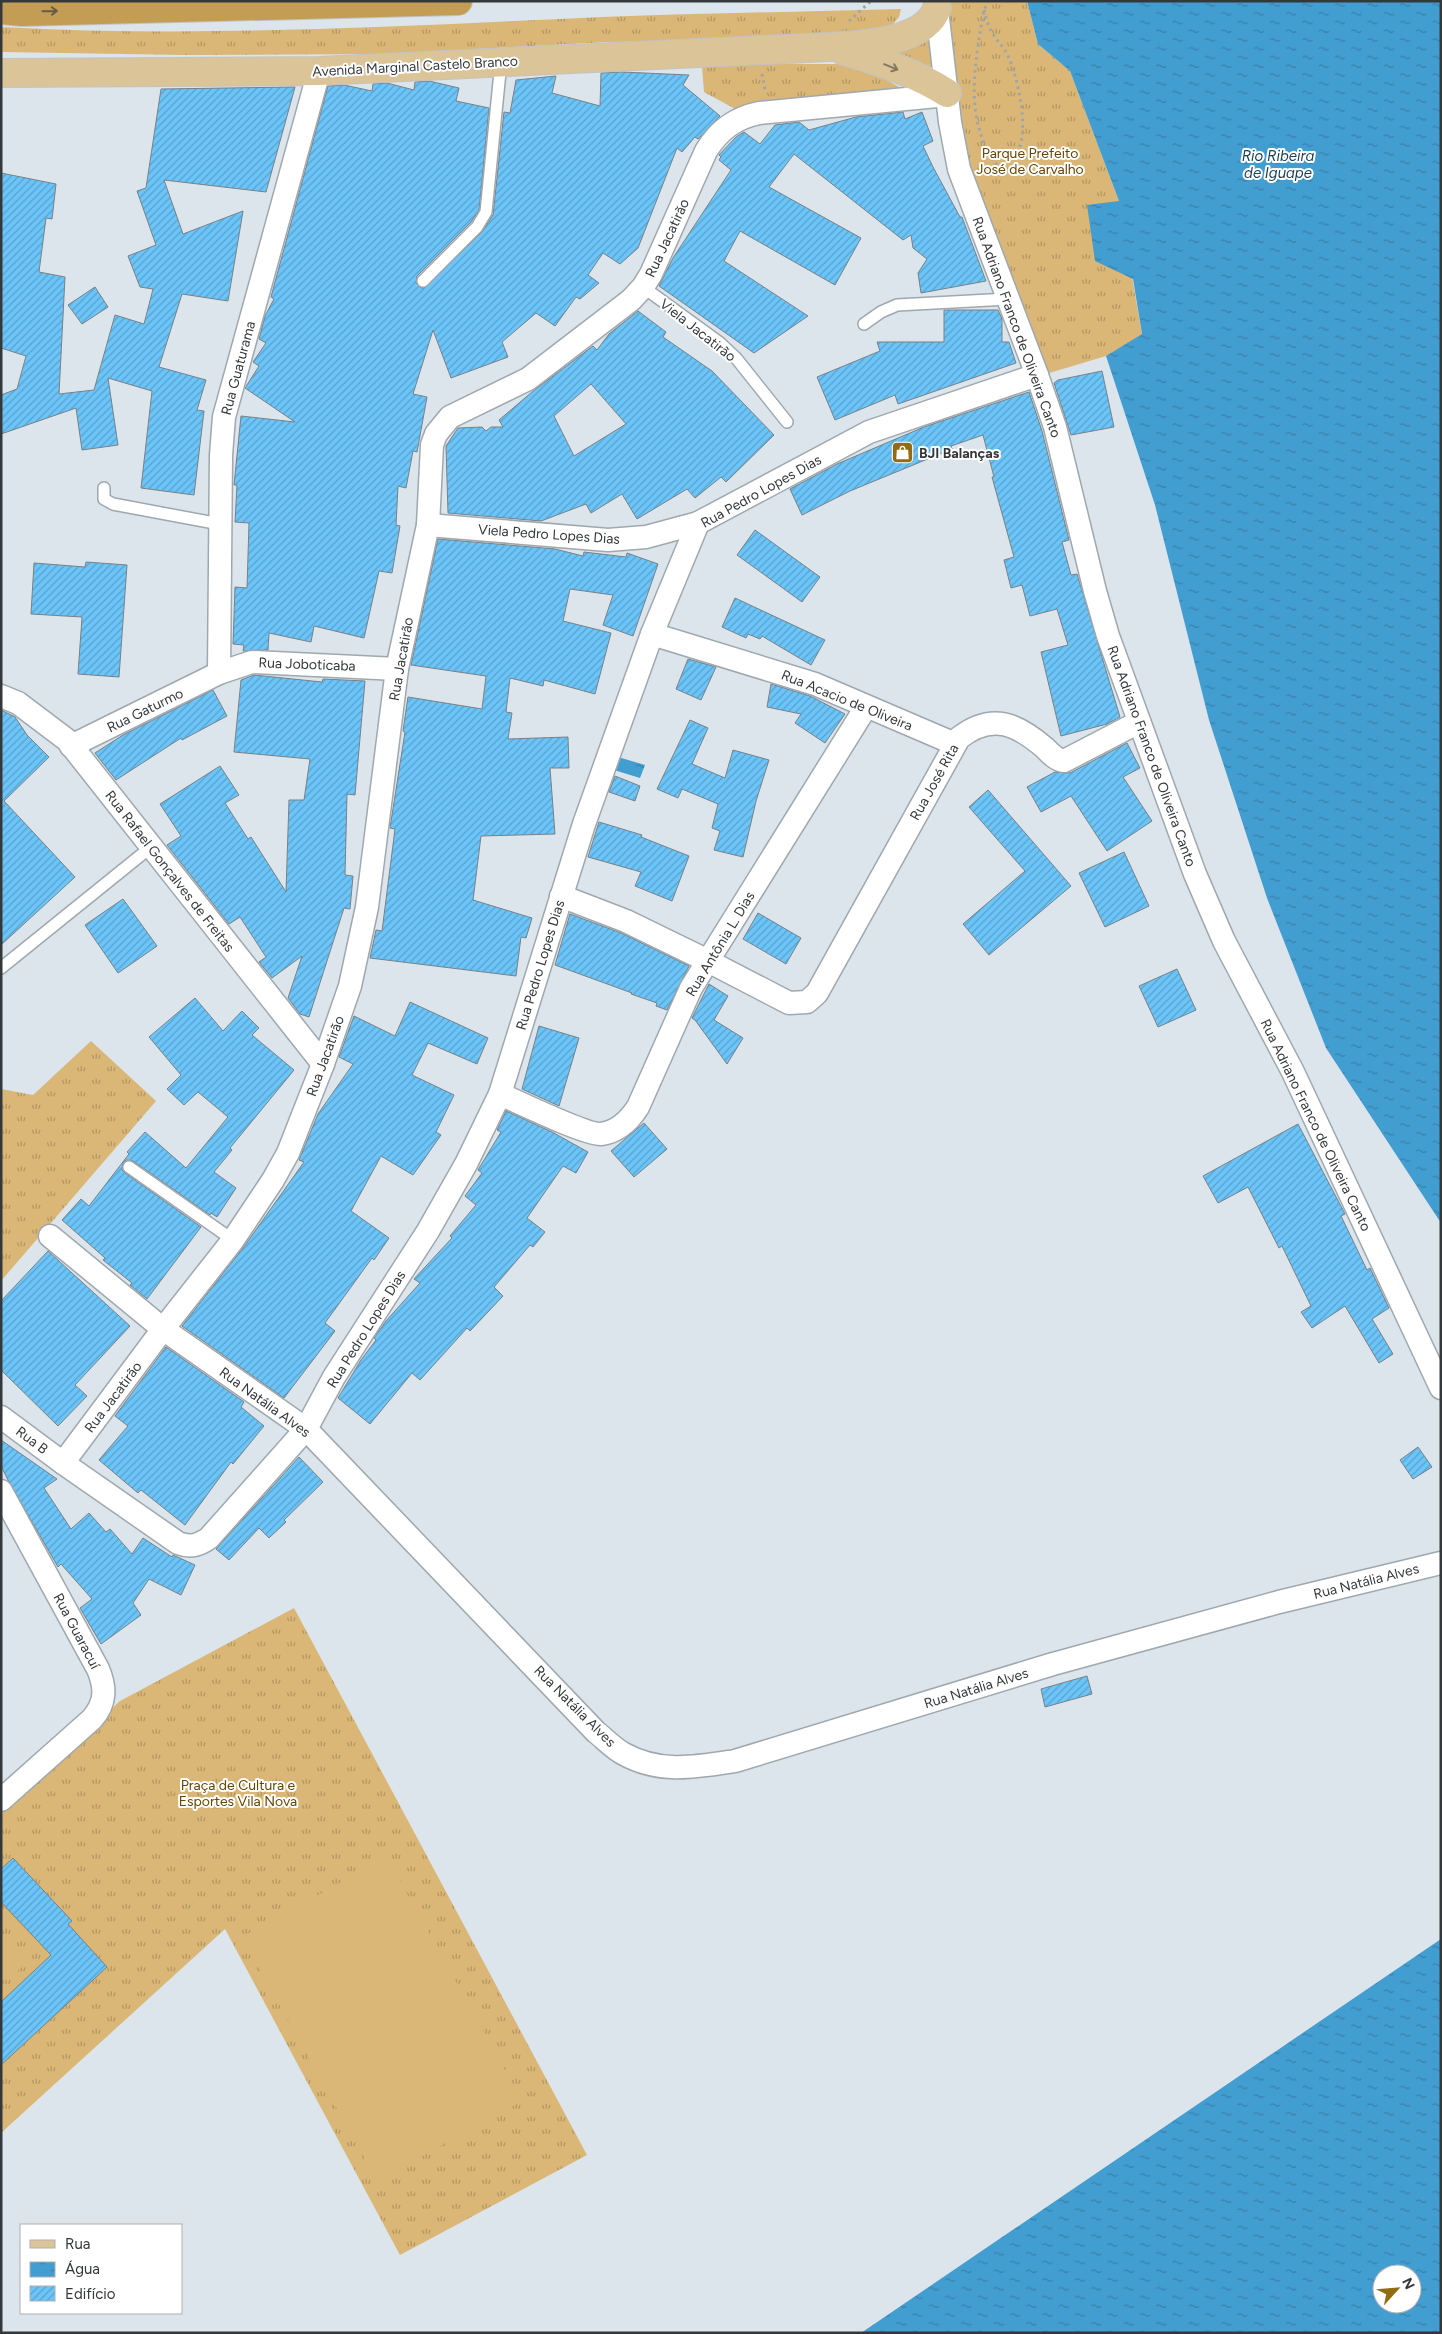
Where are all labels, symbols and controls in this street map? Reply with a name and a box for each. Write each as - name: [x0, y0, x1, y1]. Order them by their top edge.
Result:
- one-way arrow: [42, 6, 58, 16]
- street label: Avenida Marginal Castelo Branco: [312, 53, 518, 80]
- one-way arrow: [884, 63, 899, 72]
- park label: Parque Prefeito José de Carvalho: [976, 145, 1084, 178]
- water label: Rio Ribeira de Iguape: [1242, 147, 1314, 182]
- street label: Rua Jacatirão: [642, 196, 693, 280]
- street label: Rua Adriano Franco de Oliveira Canto: [969, 214, 1065, 440]
- street label: Viela Jacatirão: [656, 295, 739, 365]
- street label: Rua Guaturama: [218, 319, 259, 417]
- shop icon: BJI Balanças: [891, 441, 915, 465]
- place label: BJI Balanças: [919, 445, 1000, 462]
- street label: Rua Pedro Lopes Dias: [698, 451, 824, 532]
- street label: Viela Pedro Lopes Dias: [477, 521, 621, 548]
- street label: Rua Jacatirão: [386, 616, 417, 702]
- street label: Rua Adriano Franco de Oliveira Canto: [1104, 643, 1200, 869]
- street label: Rua Joboticaba: [258, 654, 356, 675]
- street label: Rua Acacio de Oliveira: [779, 666, 915, 735]
- street label: Rua Gaturmo: [104, 685, 186, 736]
- street label: Rua José Rita: [907, 741, 962, 823]
- street label: Rua Rafael Gonçalves de Freitas: [101, 787, 238, 955]
- street label: Rua Antônia L. Dias: [682, 889, 759, 1000]
- street label: Rua Pedro Lopes Dias: [513, 898, 568, 1032]
- street label: Rua Jacatirão: [303, 1013, 348, 1099]
- street label: Rua Adriano Franco de Oliveira Canto: [1257, 1016, 1374, 1234]
- street label: Rua Pedro Lopes Dias: [323, 1267, 409, 1391]
- street label: Rua Jacatirão: [81, 1358, 146, 1436]
- street label: Rua Natália Alves: [216, 1364, 314, 1441]
- street label: Rua B: [12, 1423, 51, 1458]
- street label: Rua Natália Alves: [1312, 1560, 1421, 1603]
- street label: Rua Guaracuí: [50, 1590, 104, 1673]
- street label: Rua Natália Alves: [530, 1662, 619, 1751]
- street label: Rua Natália Alves: [922, 1665, 1030, 1712]
- park label: Praça de Cultura e Esportes Vila Nova: [179, 1777, 297, 1810]
- legend: [20, 2224, 182, 2314]
- text: Rua: [65, 2235, 90, 2253]
- text: Água: [65, 2260, 100, 2278]
- north arrow: [1372, 2264, 1422, 2314]
- text: N: [1398, 2275, 1418, 2292]
- text: Edifício: [65, 2285, 116, 2303]

